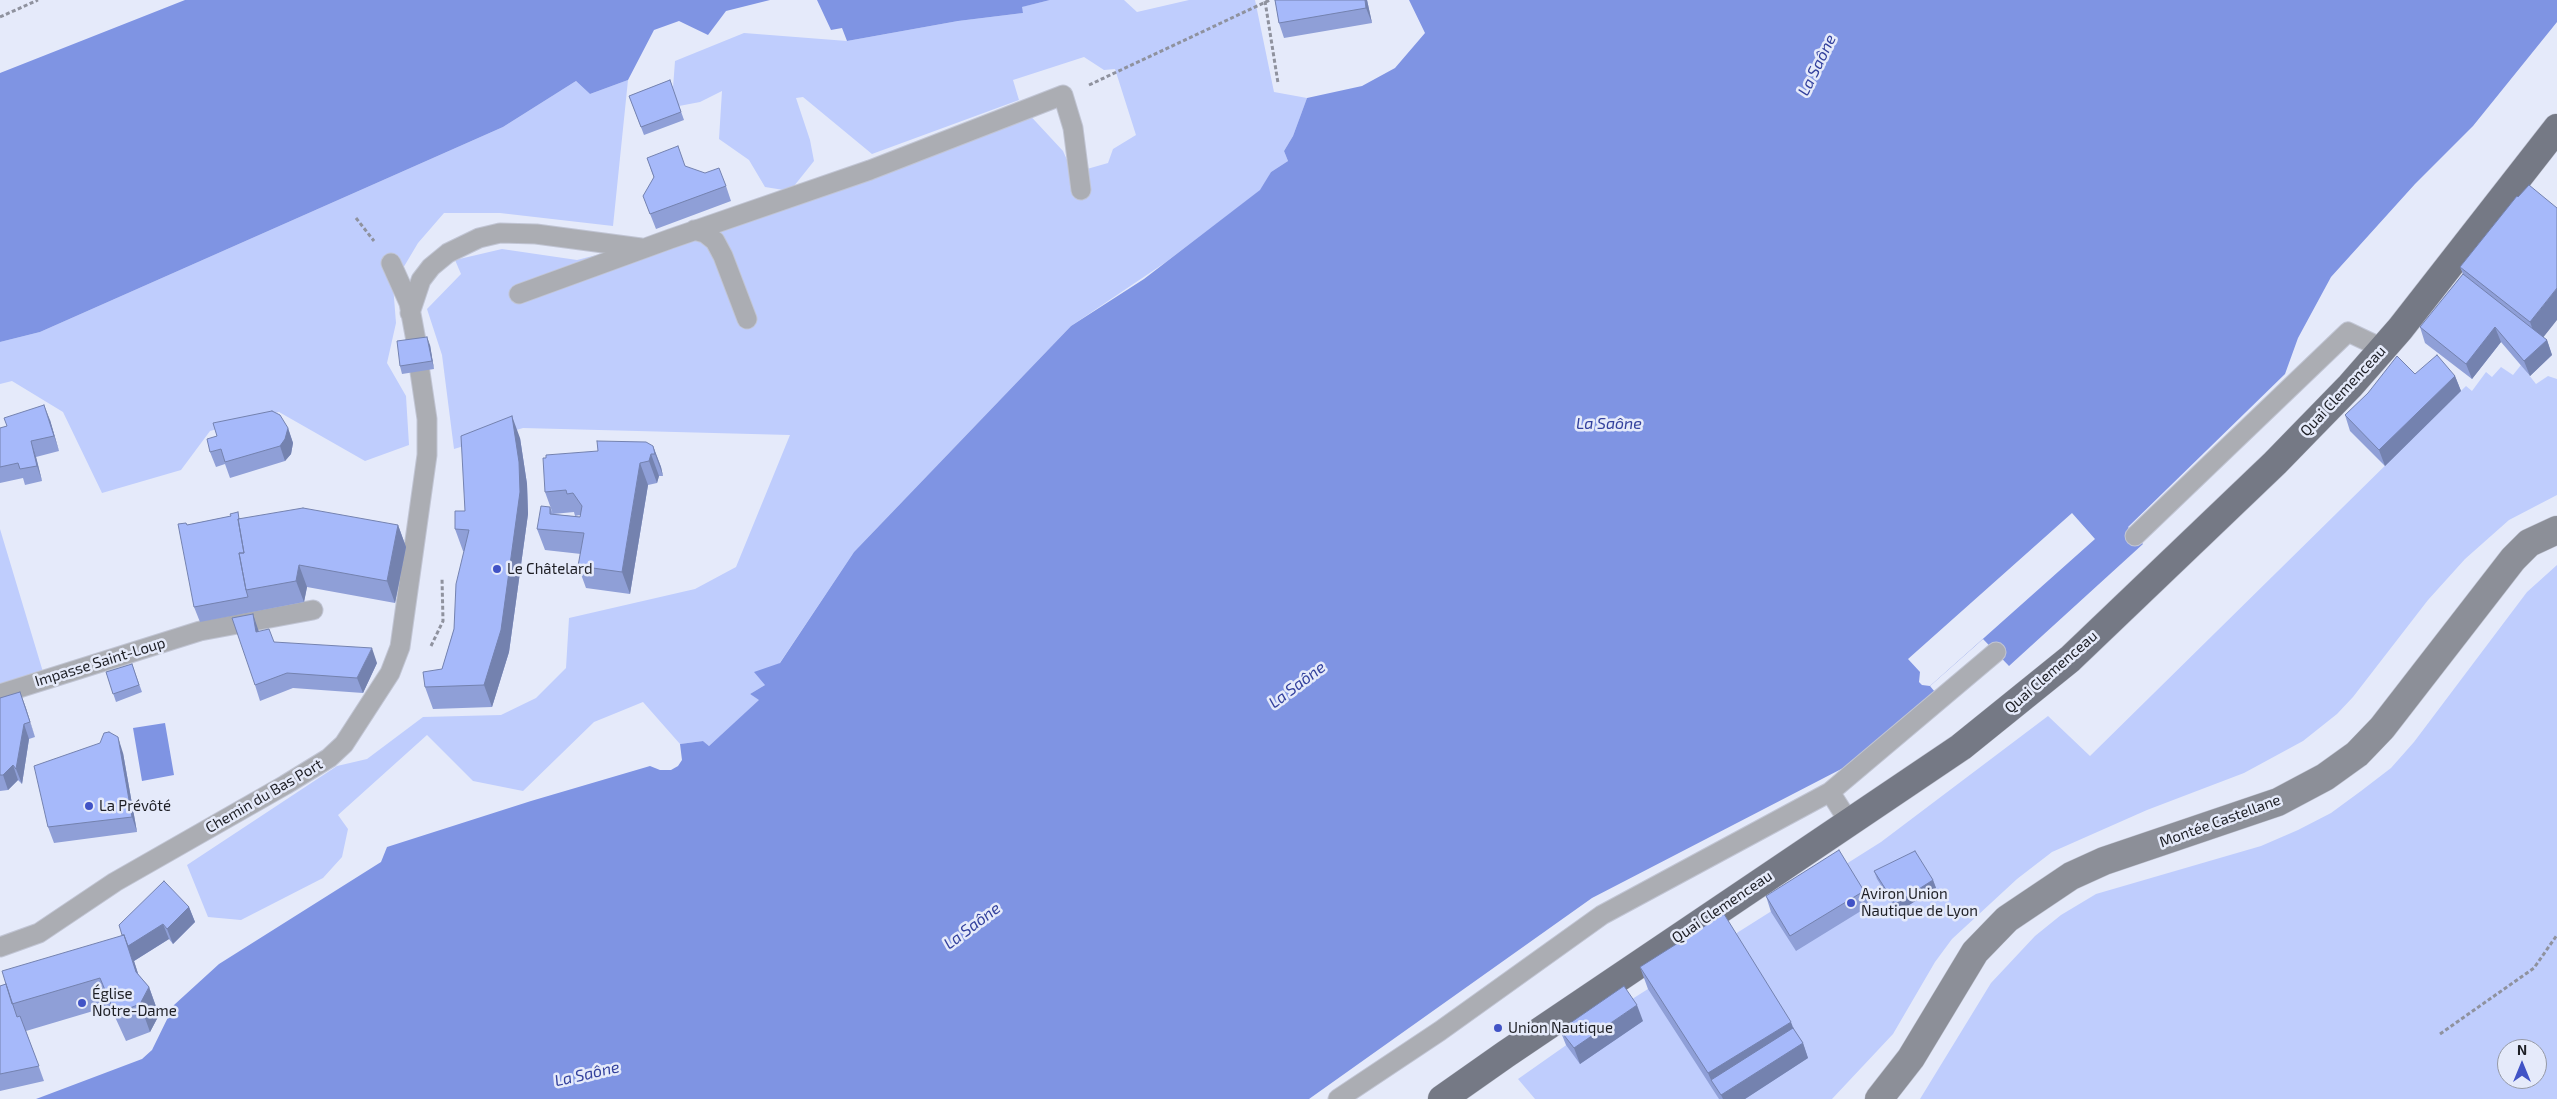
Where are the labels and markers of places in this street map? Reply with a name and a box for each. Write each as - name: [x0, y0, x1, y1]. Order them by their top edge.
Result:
- place label: Le Châtelard: [507, 560, 592, 578]
- marker: Le Châtelard: [491, 563, 503, 575]
- place label: La Prévôté: [99, 797, 171, 815]
- marker: La Prévôté: [83, 800, 95, 812]
- place label: Aviron Union Nautique de Lyon: [1861, 885, 1978, 920]
- marker: Aviron Union Nautique de Lyon: [1845, 897, 1857, 909]
- place label: Église Notre-Dame: [92, 985, 177, 1020]
- marker: Église Notre-Dame: [76, 997, 88, 1009]
- place label: Union Nautique: [1508, 1019, 1613, 1037]
- marker: Union Nautique: [1492, 1022, 1504, 1034]

